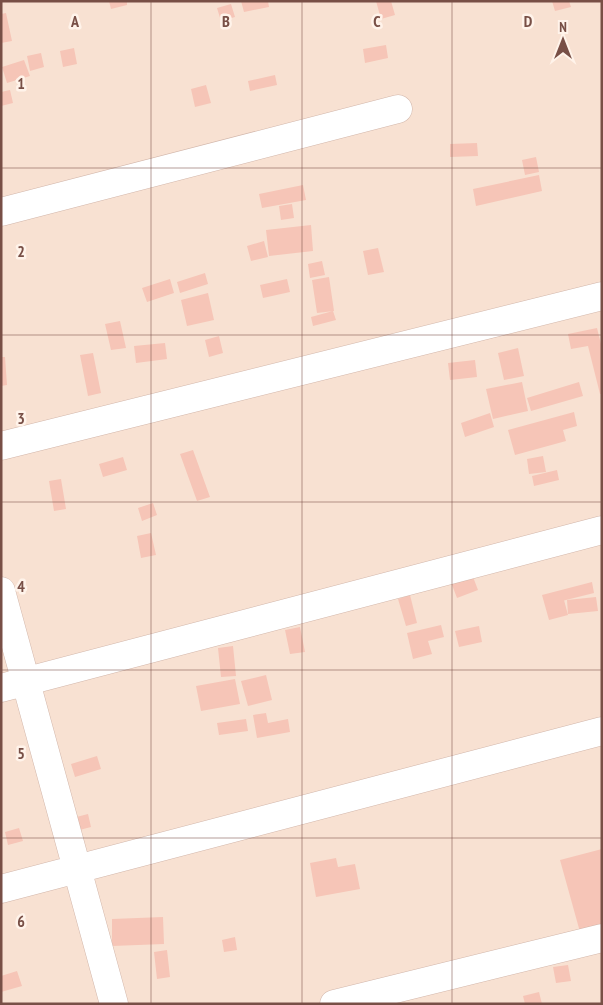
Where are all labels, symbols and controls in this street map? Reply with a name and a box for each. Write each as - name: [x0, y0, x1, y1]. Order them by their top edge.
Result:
- text: A: [70, 11, 80, 31]
- text: B: [222, 11, 230, 31]
- text: C: [373, 11, 381, 31]
- text: D: [524, 11, 533, 31]
- north arrow: [538, 15, 588, 65]
- text: N: [559, 18, 567, 36]
- text: 1: [17, 73, 25, 93]
- text: 2: [17, 241, 25, 261]
- text: 3: [17, 408, 25, 428]
- text: 4: [17, 576, 25, 596]
- text: 5: [17, 743, 25, 763]
- text: 6: [17, 911, 25, 931]

